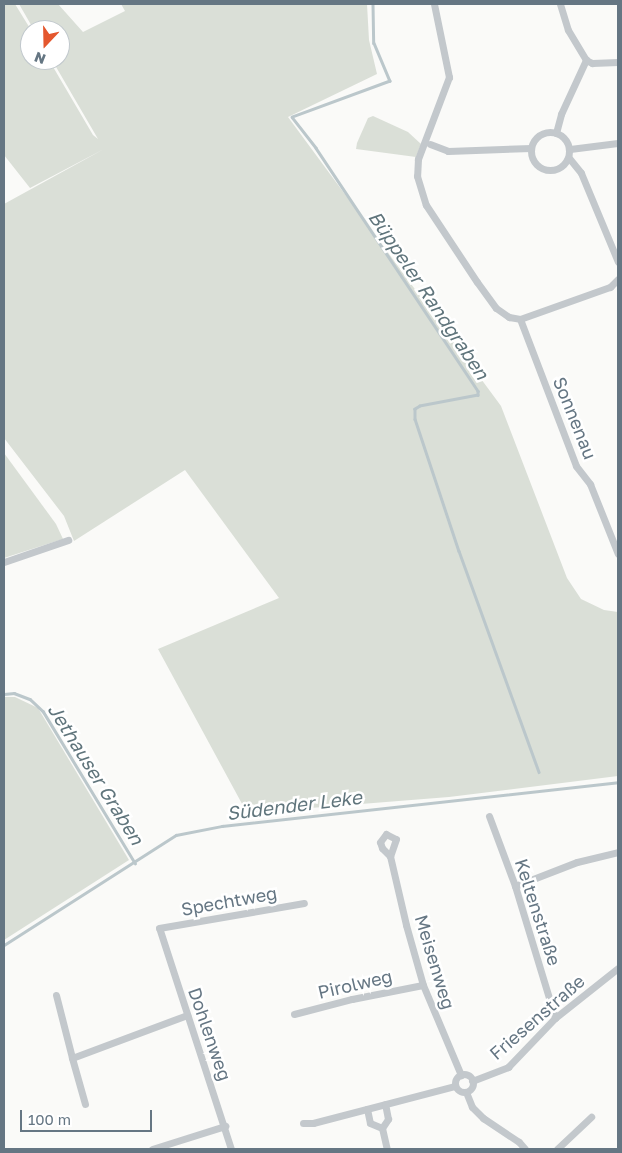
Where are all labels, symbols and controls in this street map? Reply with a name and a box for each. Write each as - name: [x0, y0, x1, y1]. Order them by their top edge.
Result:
- north arrow: [20, 20, 70, 70]
- text: N: [32, 49, 48, 68]
- water label: Büppeler Randgraben: [364, 206, 494, 384]
- street label: Sonnenau: [549, 374, 601, 462]
- water label: Jethauser Graben: [43, 699, 149, 849]
- water label: Südender Leke: [225, 785, 363, 825]
- street label: Keltenstraße: [511, 856, 565, 968]
- street label: Spechtweg: [179, 882, 279, 920]
- street label: Meisenweg: [410, 912, 460, 1012]
- street label: Pirolweg: [316, 965, 394, 1003]
- street label: Friesenstraße: [485, 970, 589, 1064]
- street label: Dohlenweg: [184, 984, 236, 1084]
- scale bar: [22, 1100, 155, 1132]
- text: 100 m: [28, 1110, 71, 1128]

